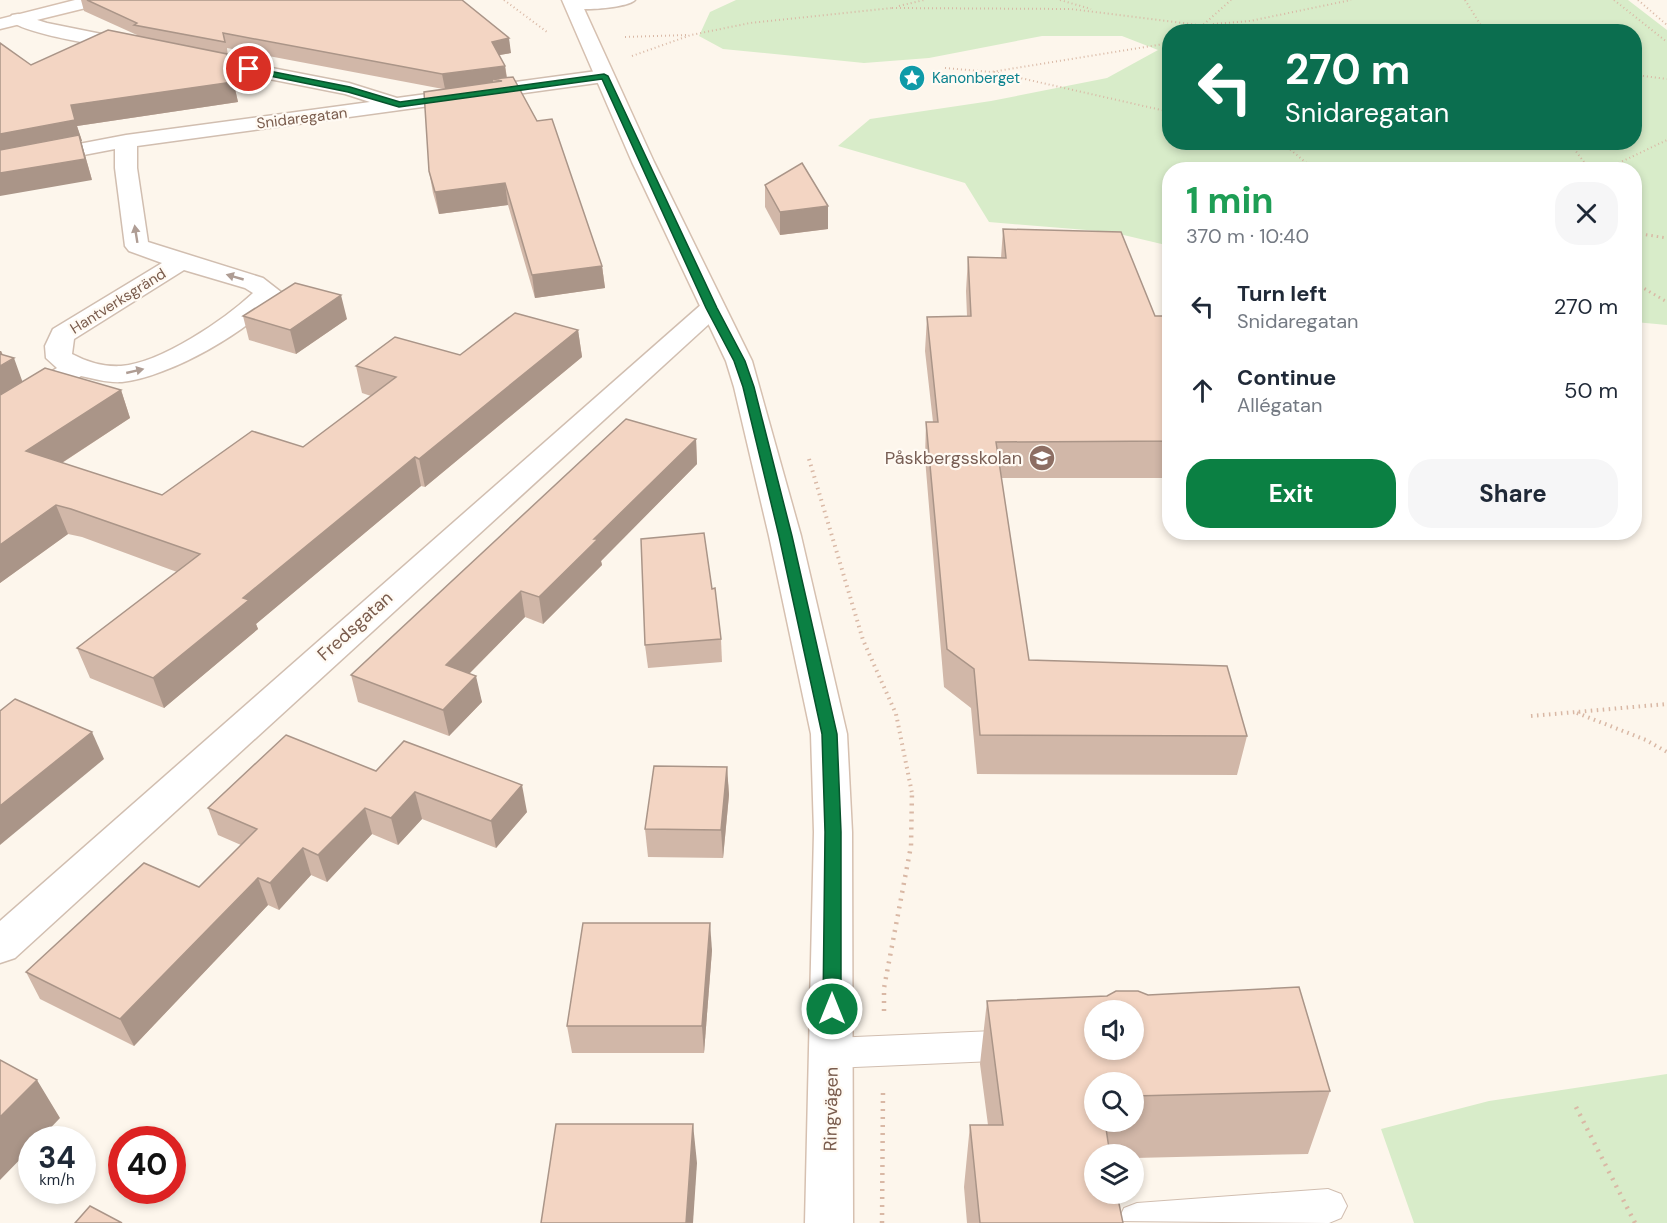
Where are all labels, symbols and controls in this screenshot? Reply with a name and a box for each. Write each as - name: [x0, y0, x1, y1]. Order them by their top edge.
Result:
- text: 270 m: [1285, 42, 1410, 97]
- pin: [223, 43, 274, 94]
- icon: left: [1186, 48, 1264, 126]
- icon: arrive: [232, 52, 265, 85]
- place icon: Kanonberget: [897, 63, 927, 93]
- place label: Kanonberget: [932, 68, 1020, 88]
- text: Snidaregatan: [1285, 95, 1449, 130]
- street label: Snidaregatan: [256, 103, 348, 133]
- text: 1 min: [1186, 177, 1274, 224]
- button: close: [1555, 182, 1618, 245]
- text: 370 m · 10:40: [1186, 223, 1309, 249]
- one-way arrow: [131, 224, 140, 243]
- street label: Hantverksgränd: [66, 264, 170, 338]
- one-way arrow: [226, 272, 244, 281]
- text: Turn left: [1237, 279, 1327, 308]
- icon: left: [1186, 290, 1219, 323]
- text: 270 m: [1554, 292, 1618, 321]
- text: Snidaregatan: [1237, 308, 1359, 334]
- text: Continue: [1237, 363, 1336, 392]
- one-way arrow: [126, 365, 144, 375]
- icon: ahead: [1186, 374, 1219, 407]
- text: 50 m: [1564, 376, 1618, 405]
- text: Allégatan: [1237, 392, 1322, 418]
- school or university icon: Påskbergsskolan: [1027, 443, 1057, 473]
- place label: Påskbergsskolan: [885, 446, 1022, 470]
- button: Exit: [1186, 459, 1396, 528]
- button: Share: [1408, 459, 1618, 528]
- street label: Fredsgatan: [312, 586, 398, 666]
- position arrow: [800, 977, 864, 1041]
- map controls: [1084, 1000, 1144, 1204]
- button: sound: [1084, 1000, 1144, 1060]
- street label: Ringvägen: [818, 1067, 844, 1151]
- button: search: [1084, 1072, 1144, 1132]
- speed limit sign: 40: [108, 1126, 186, 1204]
- text: 34: [38, 1138, 76, 1177]
- button: layers: [1084, 1144, 1144, 1204]
- text: km/h: [39, 1170, 75, 1190]

